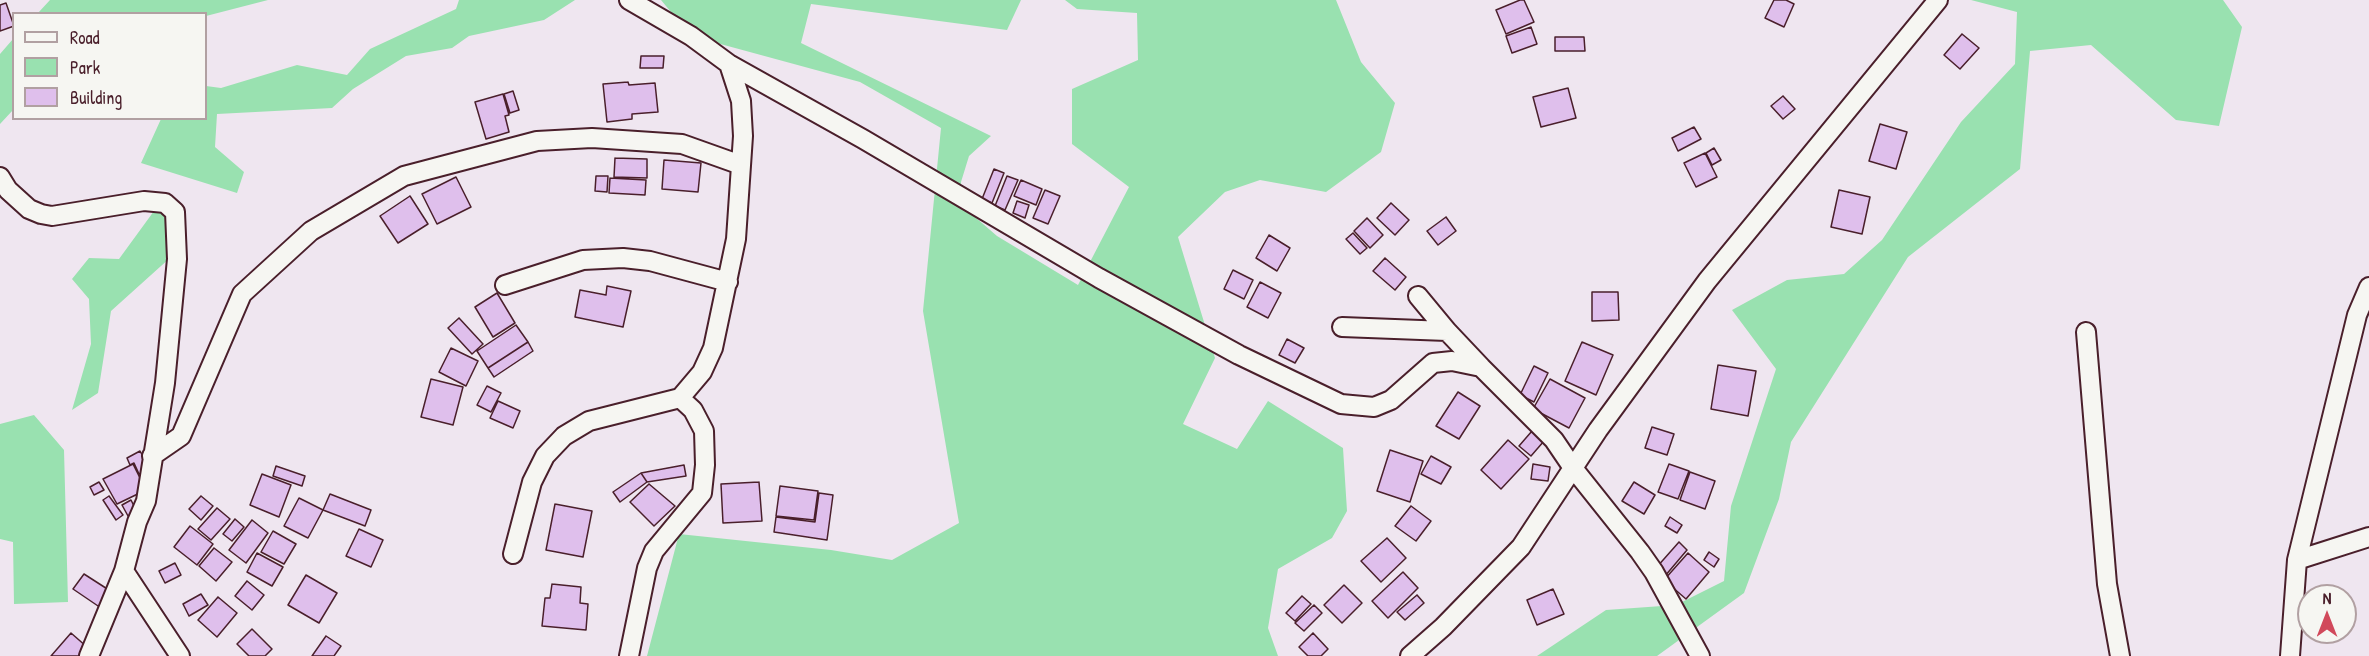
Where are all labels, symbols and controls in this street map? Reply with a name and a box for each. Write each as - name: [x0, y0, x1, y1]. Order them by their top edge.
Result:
- legend: [12, 12, 207, 120]
- text: Road: [70, 25, 100, 50]
- text: Park: [70, 55, 100, 80]
- text: Building: [70, 85, 122, 110]
- north arrow: [2297, 584, 2357, 644]
- text: N: [2323, 587, 2331, 609]

